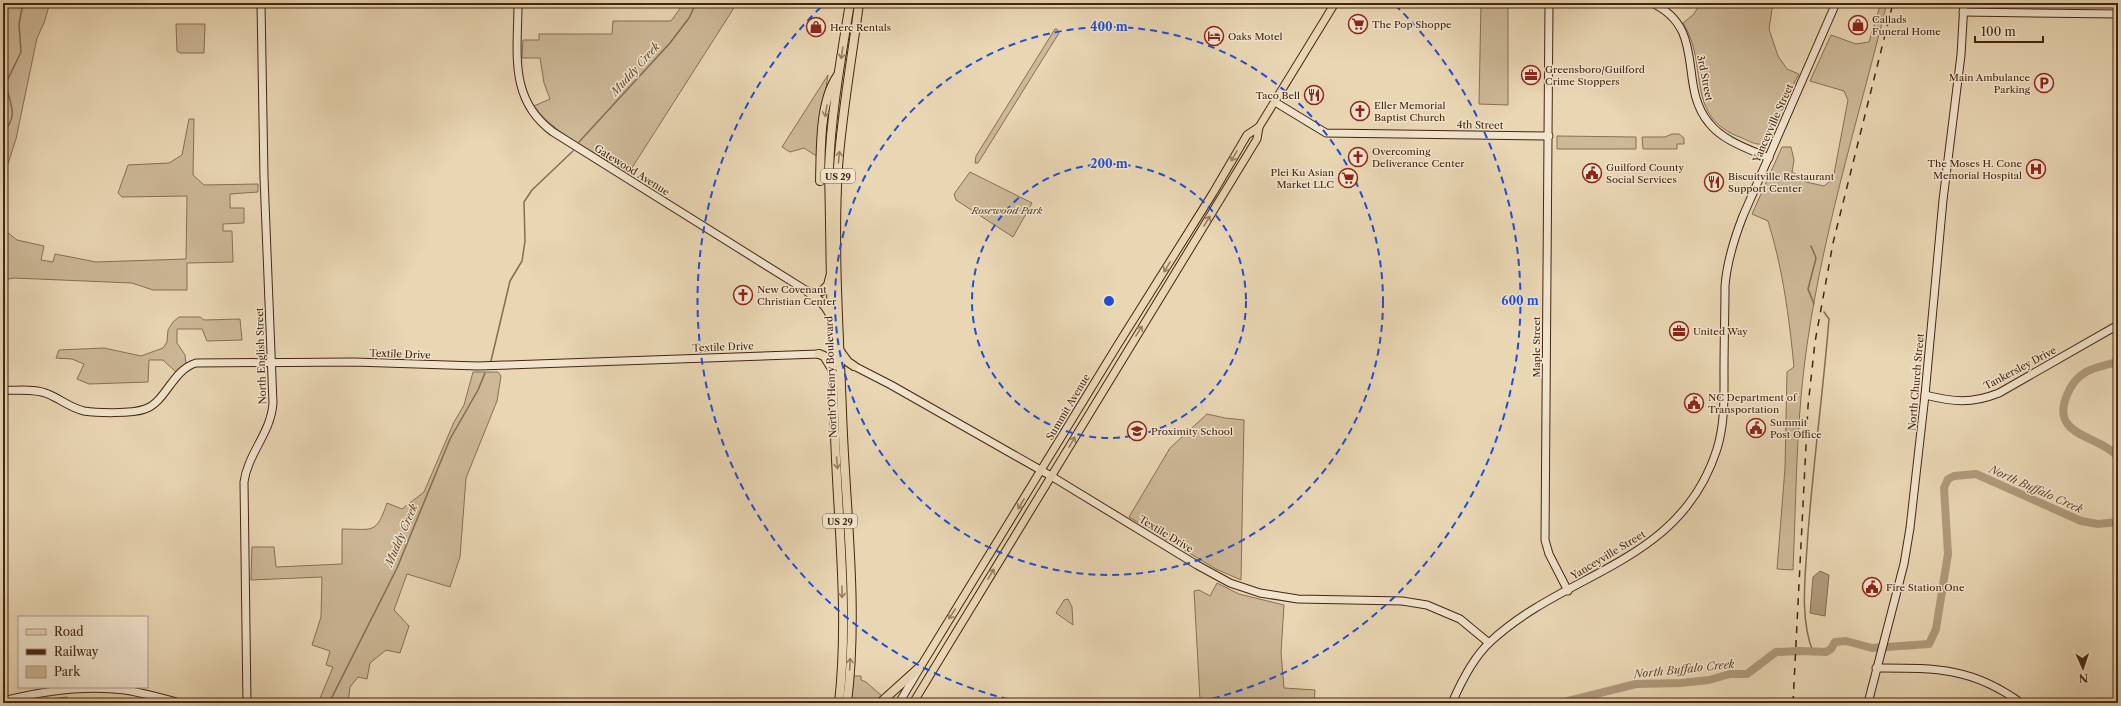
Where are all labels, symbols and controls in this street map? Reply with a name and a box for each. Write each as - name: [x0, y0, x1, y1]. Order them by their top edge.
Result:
- supermarket icon: The Pop Shoppe: [1347, 13, 1369, 35]
- place label: Callads Funeral Home: [1872, 13, 1941, 38]
- shop icon: Callads Funeral Home: [1847, 14, 1869, 36]
- shop icon: Herc Rentals: [805, 16, 827, 38]
- place label: The Pop Shoppe: [1372, 18, 1452, 31]
- scale bar: [1975, 18, 2043, 44]
- text: 400 m: [1090, 19, 1128, 34]
- place label: Herc Rentals: [830, 21, 891, 34]
- text: 100 m: [1981, 24, 2016, 39]
- hotel icon: Oaks Motel: [1203, 25, 1225, 47]
- place label: Oaks Motel: [1228, 30, 1283, 43]
- water label: Muddy Creek: [606, 39, 663, 100]
- one-way arrow: [838, 46, 846, 59]
- street label: 3rd Street: [1694, 54, 1716, 103]
- place label: Greensboro/Guilford Crime Stoppers: [1545, 63, 1645, 88]
- office icon: Greensboro/Guilford Crime Stoppers: [1520, 64, 1542, 86]
- place label: Main Ambulance Parking: [1949, 71, 2031, 96]
- parking icon: Main Ambulance Parking: [2033, 72, 2055, 94]
- street label: Yanceyville Street: [1749, 81, 1796, 165]
- restaurant icon: Taco Bell: [1303, 84, 1325, 106]
- place label: Taco Bell: [1256, 89, 1300, 102]
- place label: Eller Memorial Baptist Church: [1374, 99, 1446, 124]
- church icon: Eller Memorial Baptist Church: [1349, 100, 1371, 122]
- one-way arrow: [821, 104, 829, 117]
- street label: 4th Street: [1457, 118, 1504, 132]
- street label: Gatewood Avenue: [592, 142, 672, 199]
- place label: Overcoming Deliverance Center: [1372, 145, 1465, 170]
- church icon: Overcoming Deliverance Center: [1347, 146, 1369, 168]
- one-way arrow: [1230, 150, 1238, 162]
- one-way arrow: [835, 151, 843, 164]
- text: 200 m: [1090, 156, 1128, 171]
- place label: The Moses H. Cone Memorial Hospital: [1927, 157, 2022, 182]
- hospital icon: The Moses H. Cone Memorial Hospital: [2025, 158, 2047, 180]
- place label: Guilford County Social Services: [1606, 161, 1684, 186]
- public building icon: Guilford County Social Services: [1581, 162, 1603, 184]
- place label: Plei Ku Asian Market LLC: [1271, 166, 1335, 191]
- supermarket icon: Plei Ku Asian Market LLC: [1337, 167, 1359, 189]
- road number: US 29: [821, 169, 855, 183]
- place label: Biscuitville Restaurant Support Center: [1728, 170, 1835, 195]
- restaurant icon: Biscuitville Restaurant Support Center: [1703, 171, 1725, 193]
- park label: Rosewood Park: [971, 204, 1043, 217]
- one-way arrow: [1204, 215, 1212, 227]
- one-way arrow: [1162, 261, 1170, 273]
- place label: New Covenant Christian Center: [757, 283, 837, 308]
- church icon: New Covenant Christian Center: [732, 284, 754, 306]
- text: 600 m: [1501, 293, 1539, 308]
- centre of rings: [1102, 294, 1116, 308]
- street label: North English Street: [253, 307, 269, 405]
- street label: North O'Henry Boulevard: [822, 316, 840, 438]
- street label: Maple Street: [1530, 316, 1543, 378]
- office icon: United Way: [1668, 320, 1690, 342]
- one-way arrow: [1136, 325, 1144, 337]
- place label: United Way: [1693, 325, 1748, 338]
- street label: North Church Street: [1905, 332, 1927, 431]
- street label: Textile Drive: [692, 339, 754, 355]
- street label: Tankersley Drive: [1982, 343, 2059, 392]
- street label: Textile Drive: [369, 346, 431, 362]
- street label: Summit Avenue: [1043, 371, 1093, 443]
- place label: NC Department of Transportation: [1708, 391, 1798, 416]
- public building icon: NC Department of Transportation: [1683, 392, 1705, 414]
- place label: Summit Post Office: [1770, 416, 1822, 441]
- public building icon: Summit Post Office: [1745, 417, 1767, 439]
- school or university icon: Proximity School: [1126, 420, 1148, 442]
- place label: Proximity School: [1151, 425, 1233, 438]
- one-way arrow: [1067, 437, 1076, 448]
- one-way arrow: [833, 456, 840, 469]
- water label: North Buffalo Creek: [1986, 462, 2085, 516]
- one-way arrow: [1017, 498, 1025, 509]
- water label: Muddy Creek: [381, 501, 421, 570]
- street label: Textile Drive: [1136, 513, 1196, 556]
- road number: US 29: [823, 514, 857, 528]
- street label: Yanceyville Street: [1567, 527, 1648, 583]
- one-way arrow: [988, 568, 996, 580]
- public building icon: Fire Station One: [1861, 576, 1883, 598]
- place label: Fire Station One: [1886, 581, 1965, 594]
- one-way arrow: [838, 585, 846, 598]
- one-way arrow: [948, 608, 956, 619]
- legend: [18, 616, 148, 688]
- text: Road: [54, 624, 84, 639]
- text: Railway: [54, 644, 99, 659]
- north arrow: [2063, 648, 2103, 688]
- water label: North Buffalo Creek: [1632, 657, 1735, 681]
- one-way arrow: [847, 658, 854, 671]
- text: Park: [54, 664, 81, 679]
- text: N: [2078, 671, 2089, 685]

